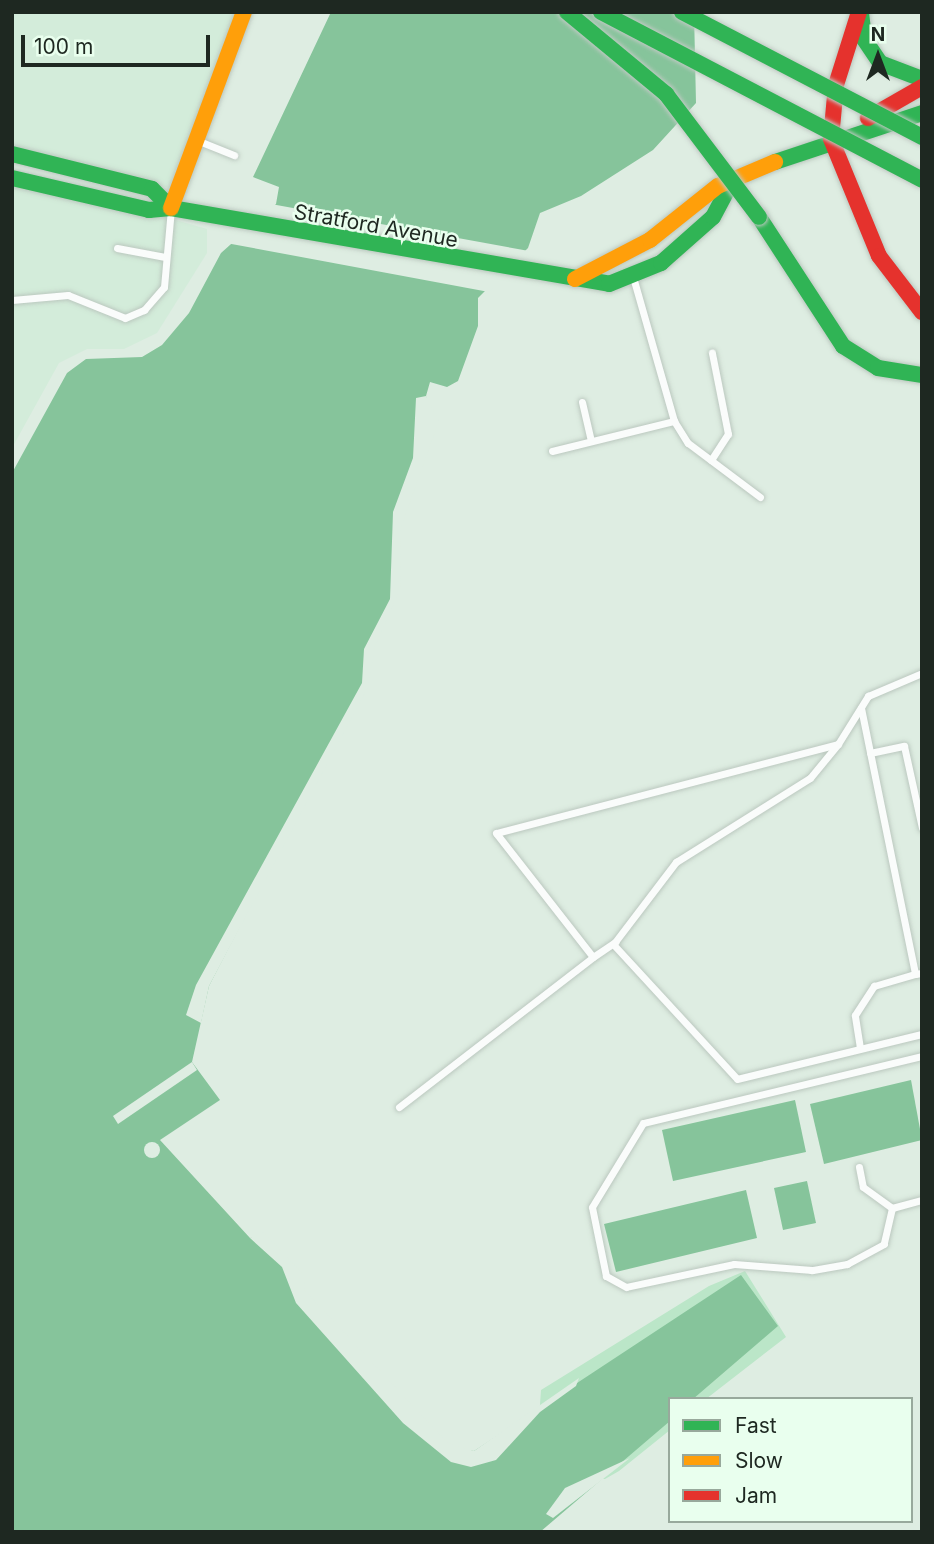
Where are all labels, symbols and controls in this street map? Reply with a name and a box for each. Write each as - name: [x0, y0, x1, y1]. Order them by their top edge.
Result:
- scale bar: [24, 21, 214, 65]
- north arrow: [843, 21, 913, 91]
- text: N: [871, 23, 885, 46]
- text: 100 m: [34, 34, 93, 59]
- street label: Stratford Avenue: [292, 199, 460, 253]
- legend: [668, 1397, 913, 1523]
- text: Fast: [735, 1413, 777, 1438]
- text: Slow: [735, 1448, 783, 1473]
- text: Jam: [735, 1483, 777, 1508]

